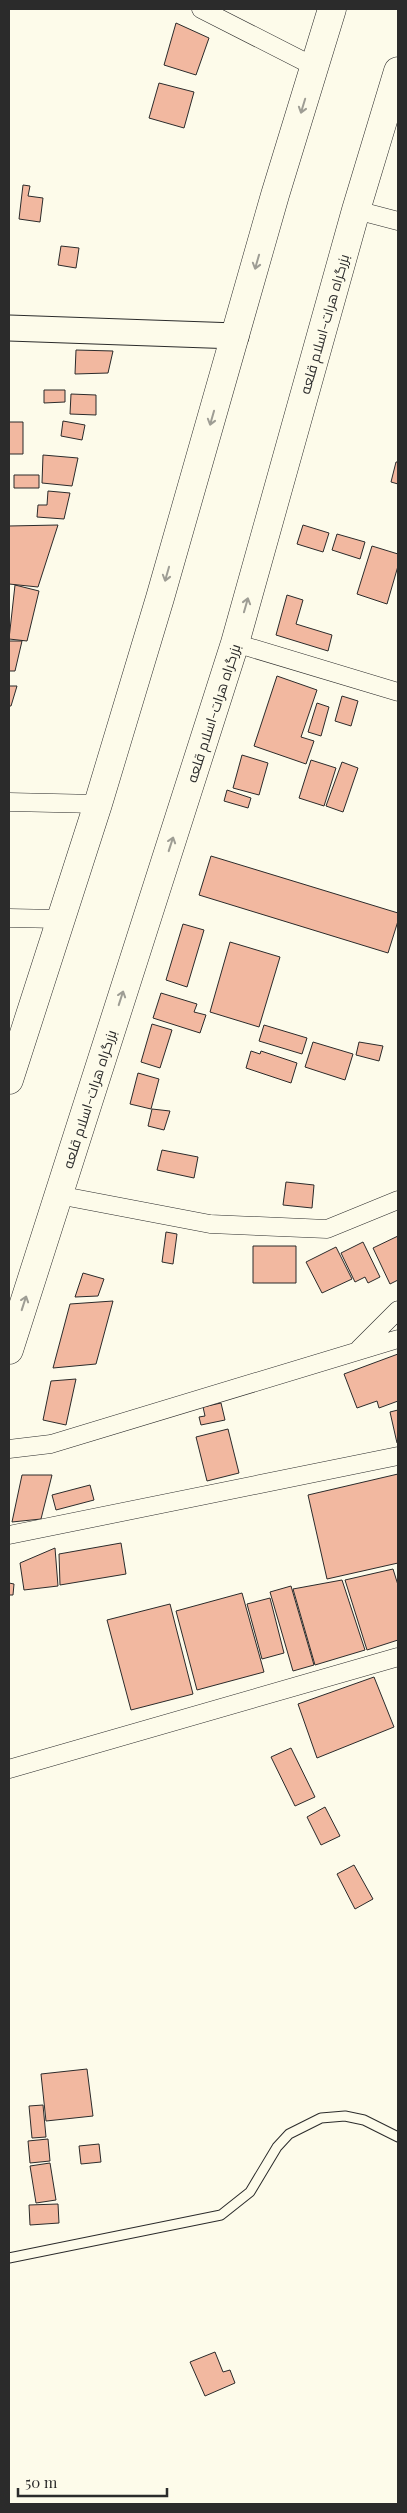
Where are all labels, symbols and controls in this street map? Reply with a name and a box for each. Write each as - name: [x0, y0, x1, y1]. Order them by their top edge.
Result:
- one-way arrow: [298, 97, 307, 113]
- street label: بزرگراه هرات-اسلام قلعه: [295, 252, 354, 396]
- one-way arrow: [251, 253, 261, 269]
- one-way arrow: [207, 409, 216, 425]
- one-way arrow: [161, 565, 171, 581]
- one-way arrow: [242, 598, 251, 614]
- street label: بزرگراه هرات-اسلام قلعه: [182, 641, 245, 785]
- one-way arrow: [167, 836, 176, 852]
- one-way arrow: [117, 991, 127, 1007]
- street label: بزرگراه هرات-اسلام قلعه: [58, 1027, 121, 1171]
- one-way arrow: [19, 1295, 29, 1311]
- scale bar: [18, 2466, 166, 2498]
- text: 50 m: [25, 2472, 58, 2492]

